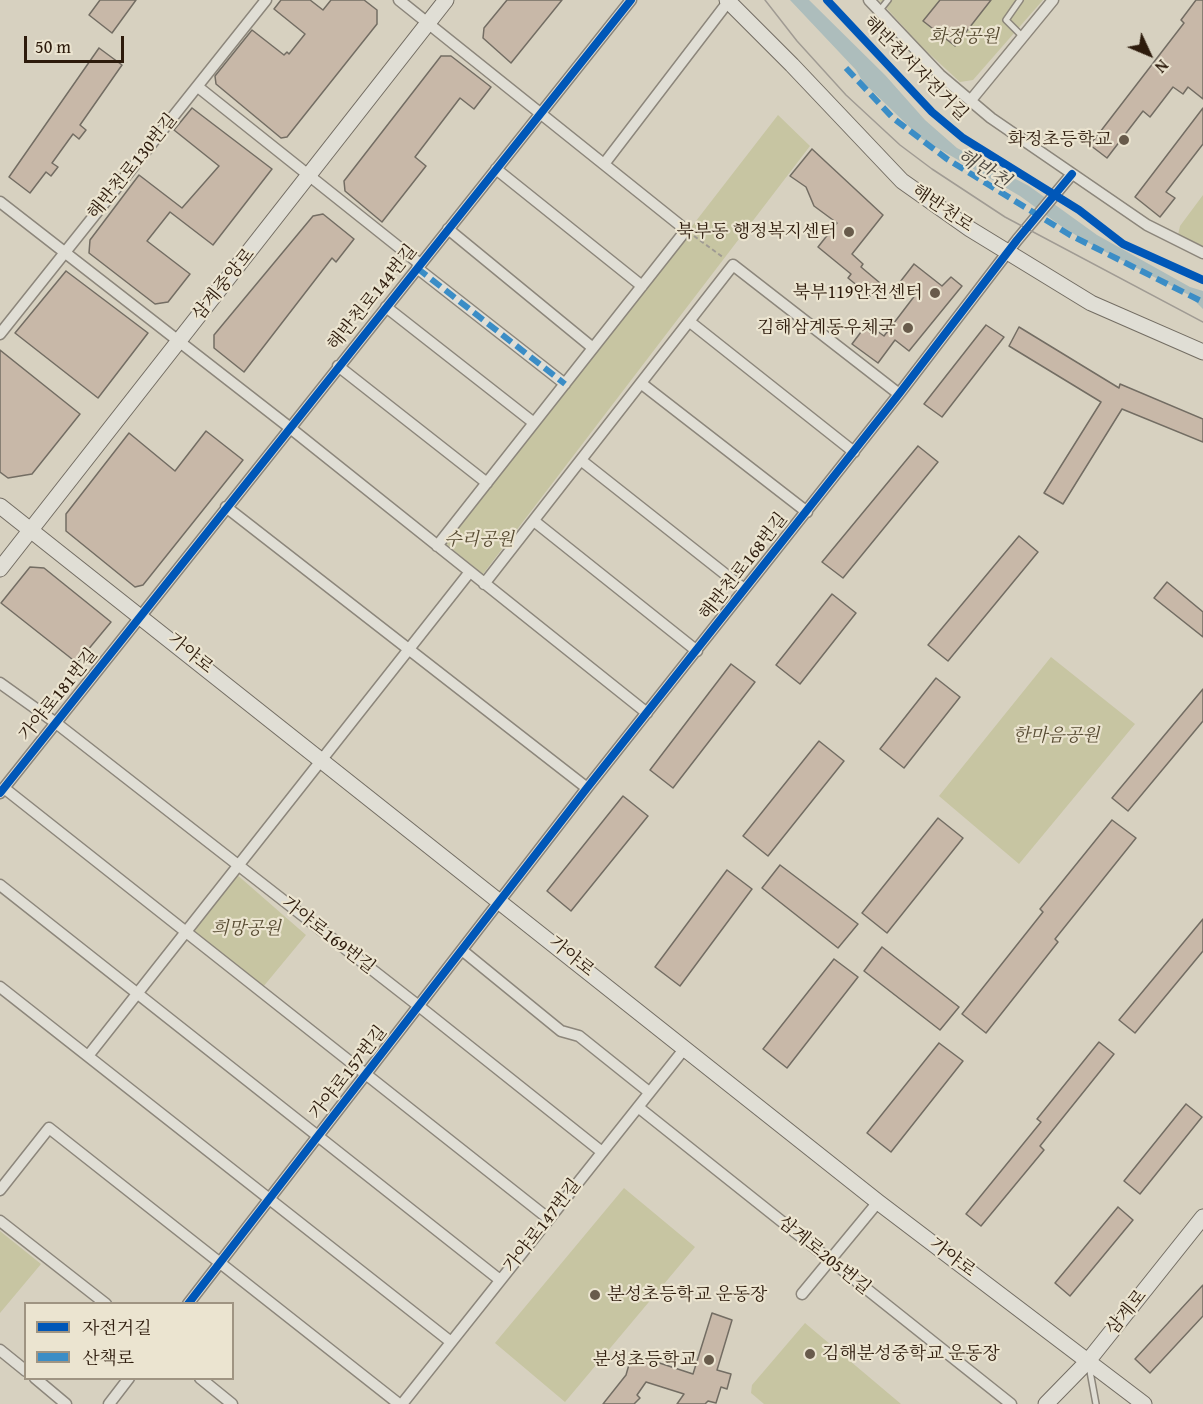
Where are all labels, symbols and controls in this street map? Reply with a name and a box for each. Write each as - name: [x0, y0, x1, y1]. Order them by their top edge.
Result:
- street label: 해반천서자전거길: [858, 12, 972, 126]
- scale bar: [27, 24, 128, 62]
- north arrow: [1119, 24, 1179, 84]
- park label: 화정공원: [929, 26, 999, 48]
- text: 50 m: [35, 33, 71, 60]
- text: N: [1150, 54, 1174, 79]
- street label: 해반천로130번길: [84, 110, 182, 224]
- place label: 화정초등학교: [1008, 129, 1112, 151]
- marker: 화정초등학교: [1117, 133, 1131, 147]
- water label: 해반천: [952, 145, 1014, 195]
- street label: 해반천로: [907, 181, 977, 237]
- place label: 북부동 행정복지센터: [677, 221, 837, 243]
- marker: 북부동 행정복지센터: [842, 225, 856, 239]
- street label: 해반천로144번길: [324, 241, 422, 355]
- street label: 삼계중앙로: [188, 244, 260, 326]
- place label: 북부119안전센터: [793, 282, 923, 304]
- marker: 북부119안전센터: [928, 286, 942, 300]
- place label: 김해삼계동우체국: [757, 317, 896, 339]
- marker: 김해삼계동우체국: [901, 321, 915, 335]
- street label: 해반천로168번길: [695, 509, 793, 625]
- park label: 수리공원: [444, 529, 514, 551]
- street label: 가야로: [163, 629, 217, 679]
- street label: 가야로181번길: [15, 644, 103, 746]
- park label: 한마음공원: [1013, 725, 1099, 747]
- street label: 가야로169번길: [277, 893, 379, 979]
- park label: 희망공원: [211, 918, 281, 940]
- street label: 가야로: [544, 932, 598, 982]
- street label: 가야로157번길: [306, 1022, 392, 1124]
- street label: 가야로147번길: [500, 1175, 586, 1277]
- street label: 삼계로205번길: [773, 1212, 875, 1300]
- street label: 가야로: [925, 1234, 979, 1282]
- place label: 분성초등학교 운동장: [607, 1284, 767, 1306]
- street label: 삼계로: [1102, 1286, 1152, 1340]
- marker: 분성초등학교 운동장: [588, 1288, 602, 1302]
- legend: [24, 1302, 234, 1380]
- text: 자전거길: [82, 1314, 152, 1341]
- place label: 김해분성중학교 운동장: [822, 1343, 1000, 1365]
- text: 산책로: [82, 1344, 134, 1371]
- marker: 김해분성중학교 운동장: [803, 1347, 817, 1361]
- place label: 분성초등학교: [593, 1349, 697, 1371]
- marker: 분성초등학교: [702, 1353, 716, 1367]

